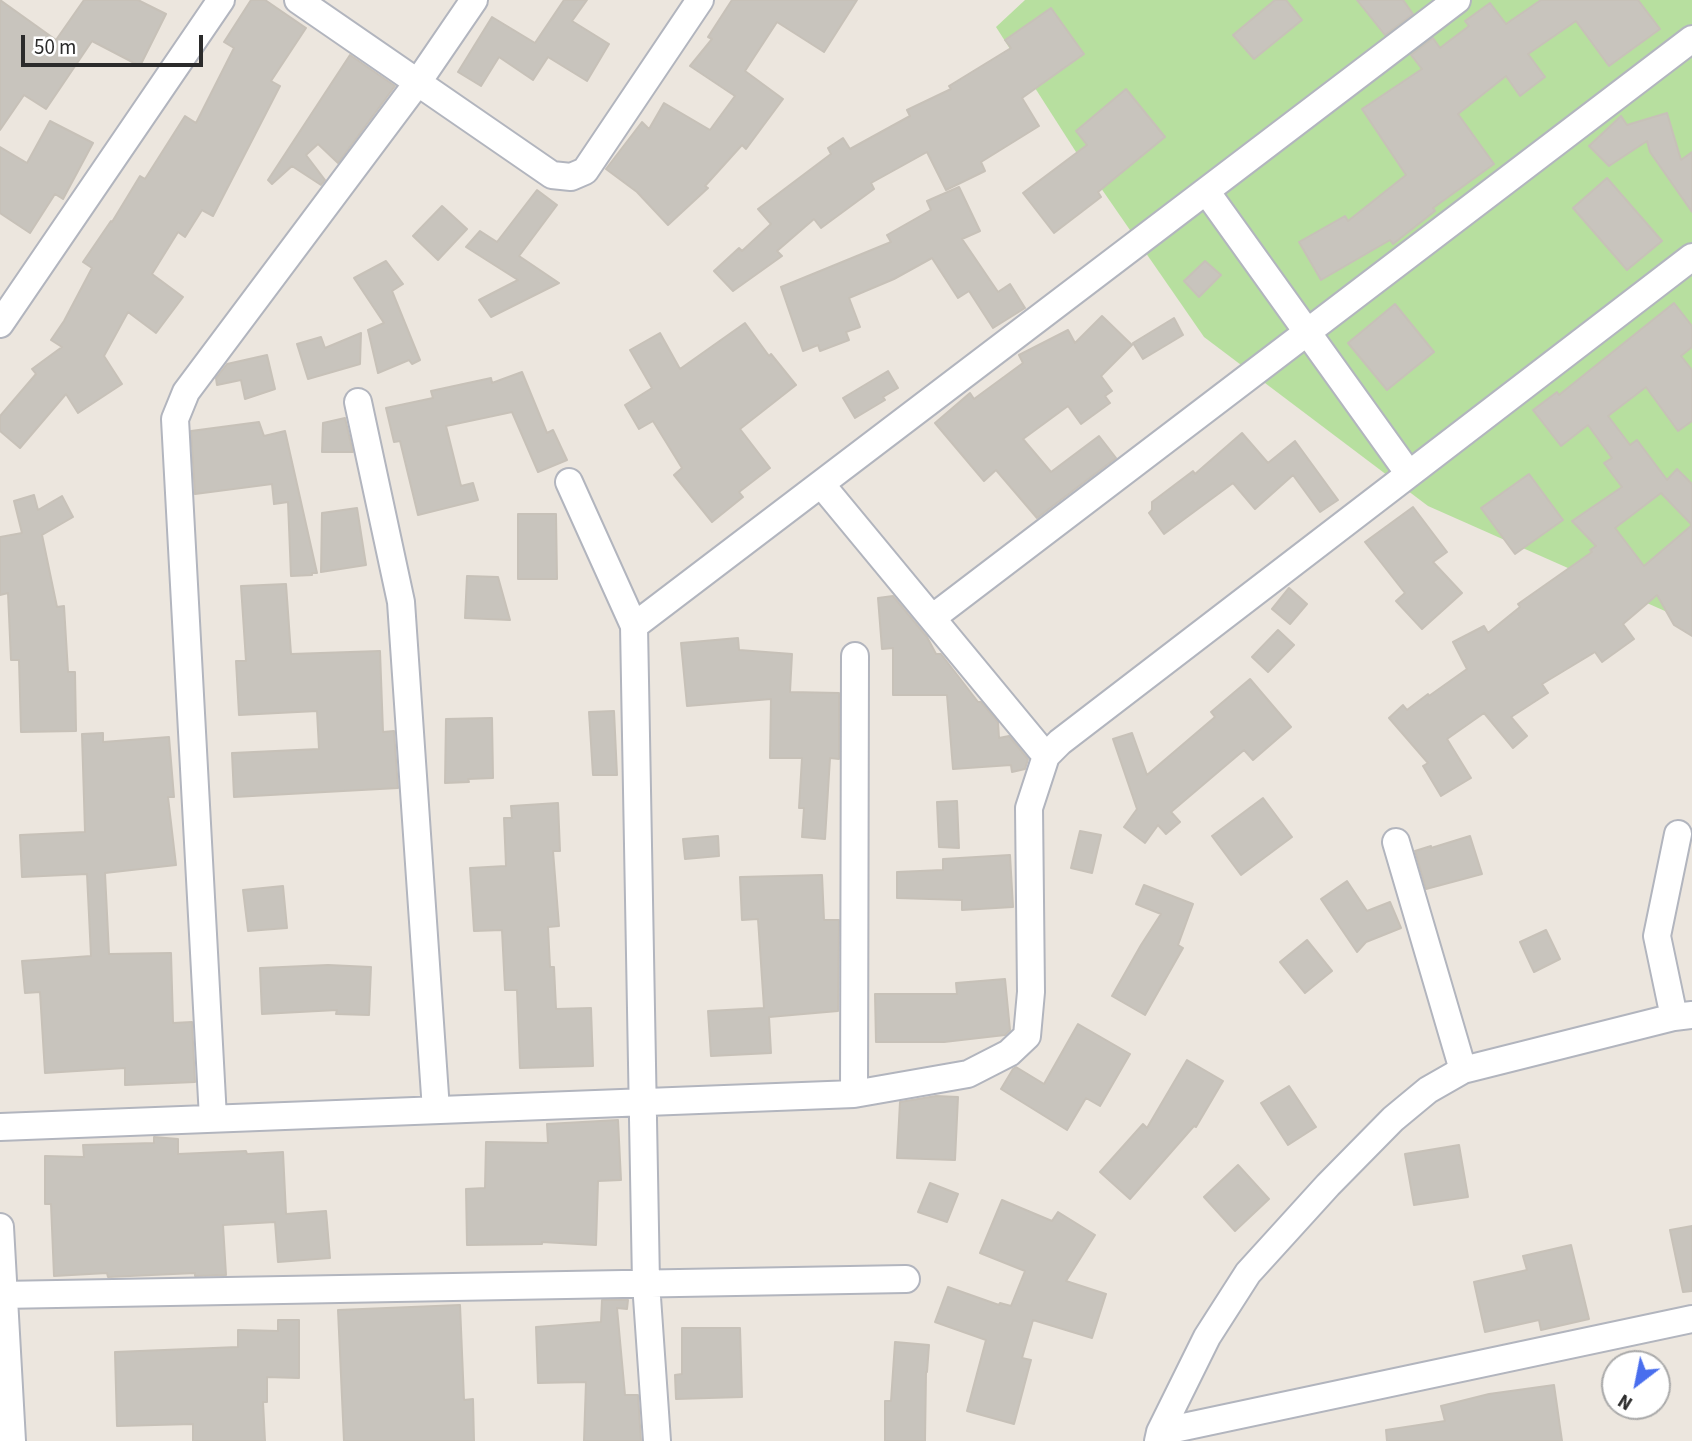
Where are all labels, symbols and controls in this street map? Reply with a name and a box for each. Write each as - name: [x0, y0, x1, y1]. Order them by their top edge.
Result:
- scale bar: [24, 21, 206, 65]
- text: 50 m: [34, 32, 76, 62]
- north arrow: [1601, 1350, 1671, 1420]
- text: N: [1613, 1387, 1638, 1416]

